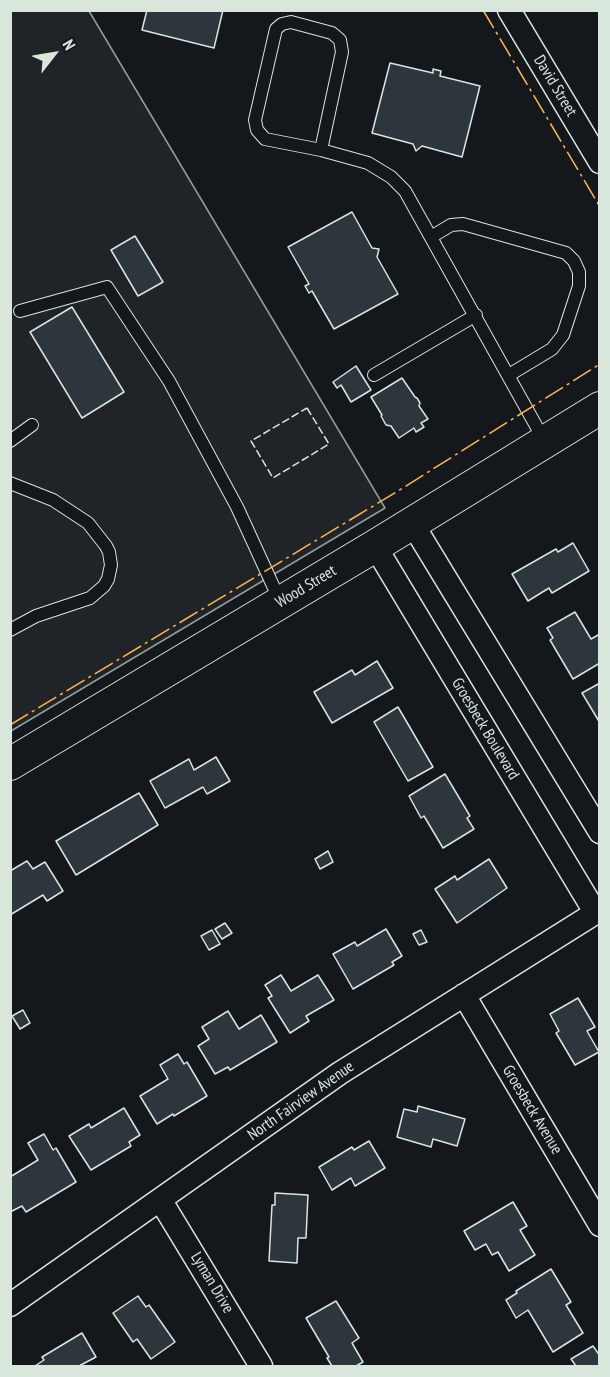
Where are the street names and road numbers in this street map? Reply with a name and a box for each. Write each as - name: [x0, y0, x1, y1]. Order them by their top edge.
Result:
- street label: David Street: [529, 52, 581, 120]
- street label: Wood Street: [272, 561, 340, 613]
- street label: Groesbeck Boulevard: [447, 675, 523, 783]
- street label: North Fairview Avenue: [244, 1057, 358, 1145]
- street label: Groesbeck Avenue: [498, 1062, 566, 1158]
- street label: Lyman Drive: [186, 1249, 238, 1317]

